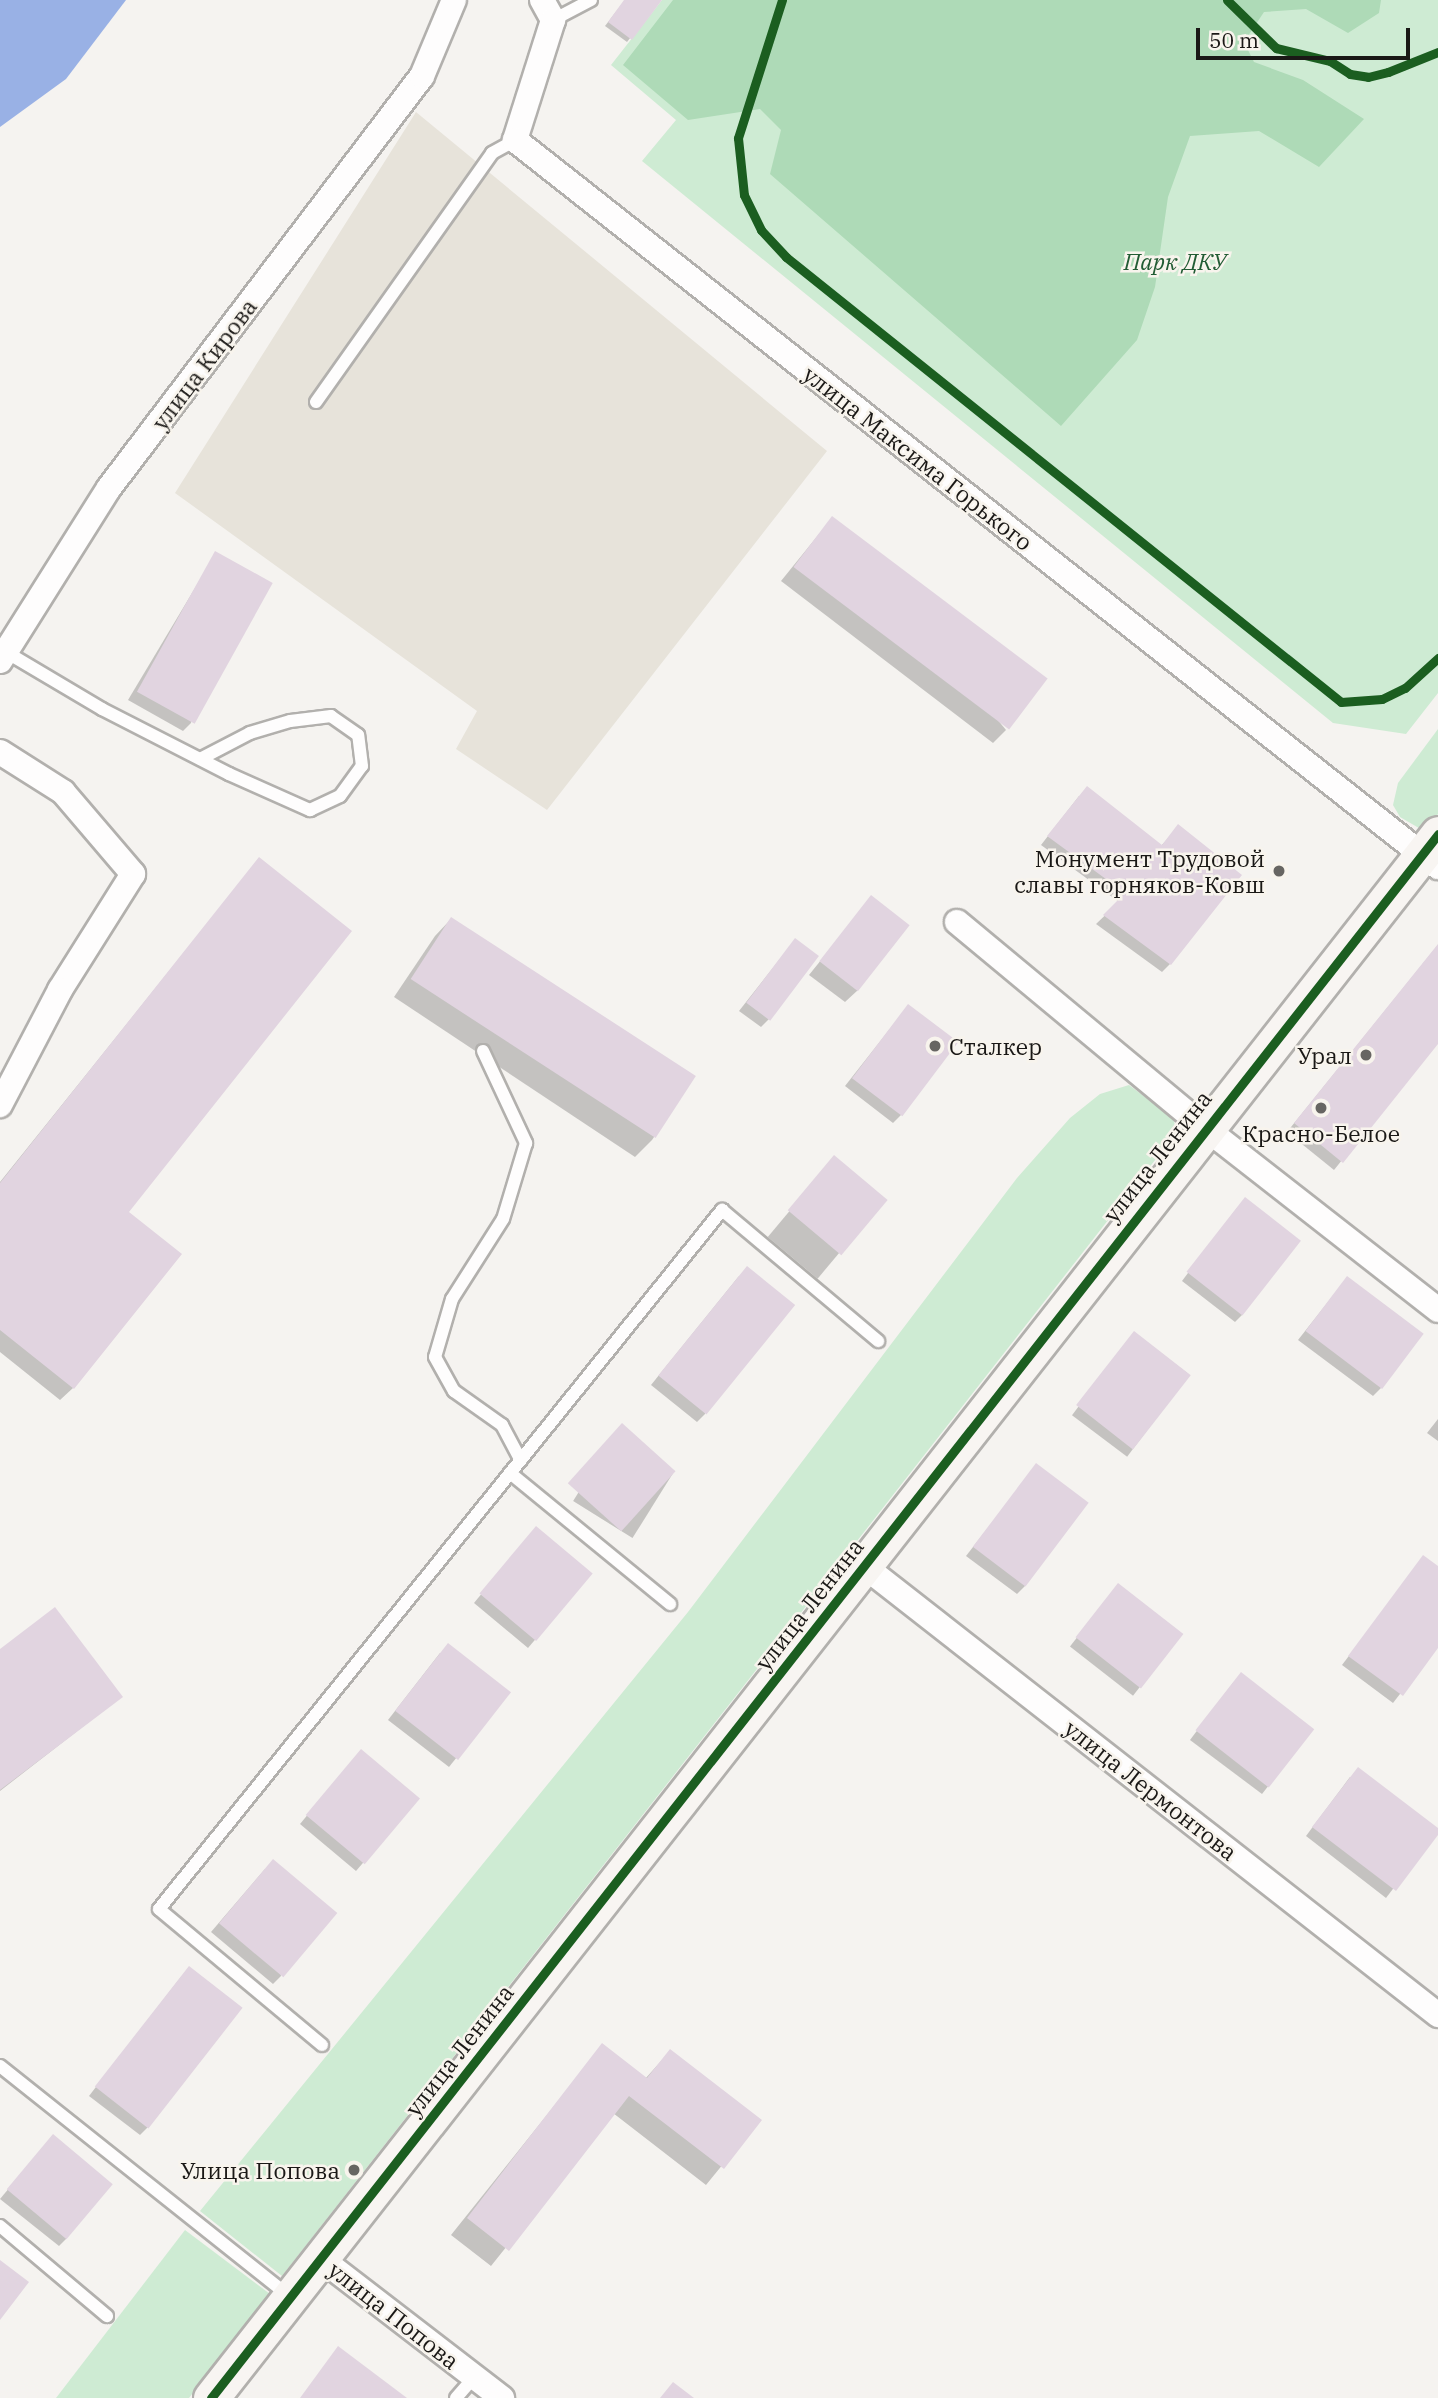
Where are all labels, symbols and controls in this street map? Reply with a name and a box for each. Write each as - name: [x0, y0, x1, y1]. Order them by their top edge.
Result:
- scale bar: [1200, 14, 1414, 58]
- text: 50 m: [1209, 26, 1259, 54]
- park label: Парк ДКУ: [1124, 247, 1226, 275]
- street label: улица Кирова: [146, 293, 262, 435]
- street label: улица Максима Горького: [798, 360, 1038, 556]
- place label: Монумент Трудовой славы горняков-Ковш: [1014, 844, 1265, 898]
- marker: Монумент Трудовой славы горняков-Ковш: [1271, 863, 1287, 879]
- place label: Сталкер: [949, 1032, 1042, 1060]
- marker: Сталкер: [927, 1038, 943, 1054]
- place label: Урал: [1297, 1041, 1352, 1069]
- marker: Урал: [1358, 1047, 1374, 1063]
- street label: улица Ленина: [1097, 1085, 1217, 1227]
- marker: Красно-Белое: [1313, 1100, 1329, 1116]
- place label: Красно-Белое: [1242, 1119, 1400, 1147]
- street label: улица Ленина: [749, 1533, 869, 1675]
- street label: улица Лермонтова: [1059, 1714, 1243, 1866]
- street label: улица Ленина: [399, 1979, 519, 2121]
- place label: Улица Попова: [180, 2156, 340, 2184]
- marker: Улица Попова: [346, 2162, 362, 2178]
- street label: улица Попова: [323, 2255, 465, 2375]

